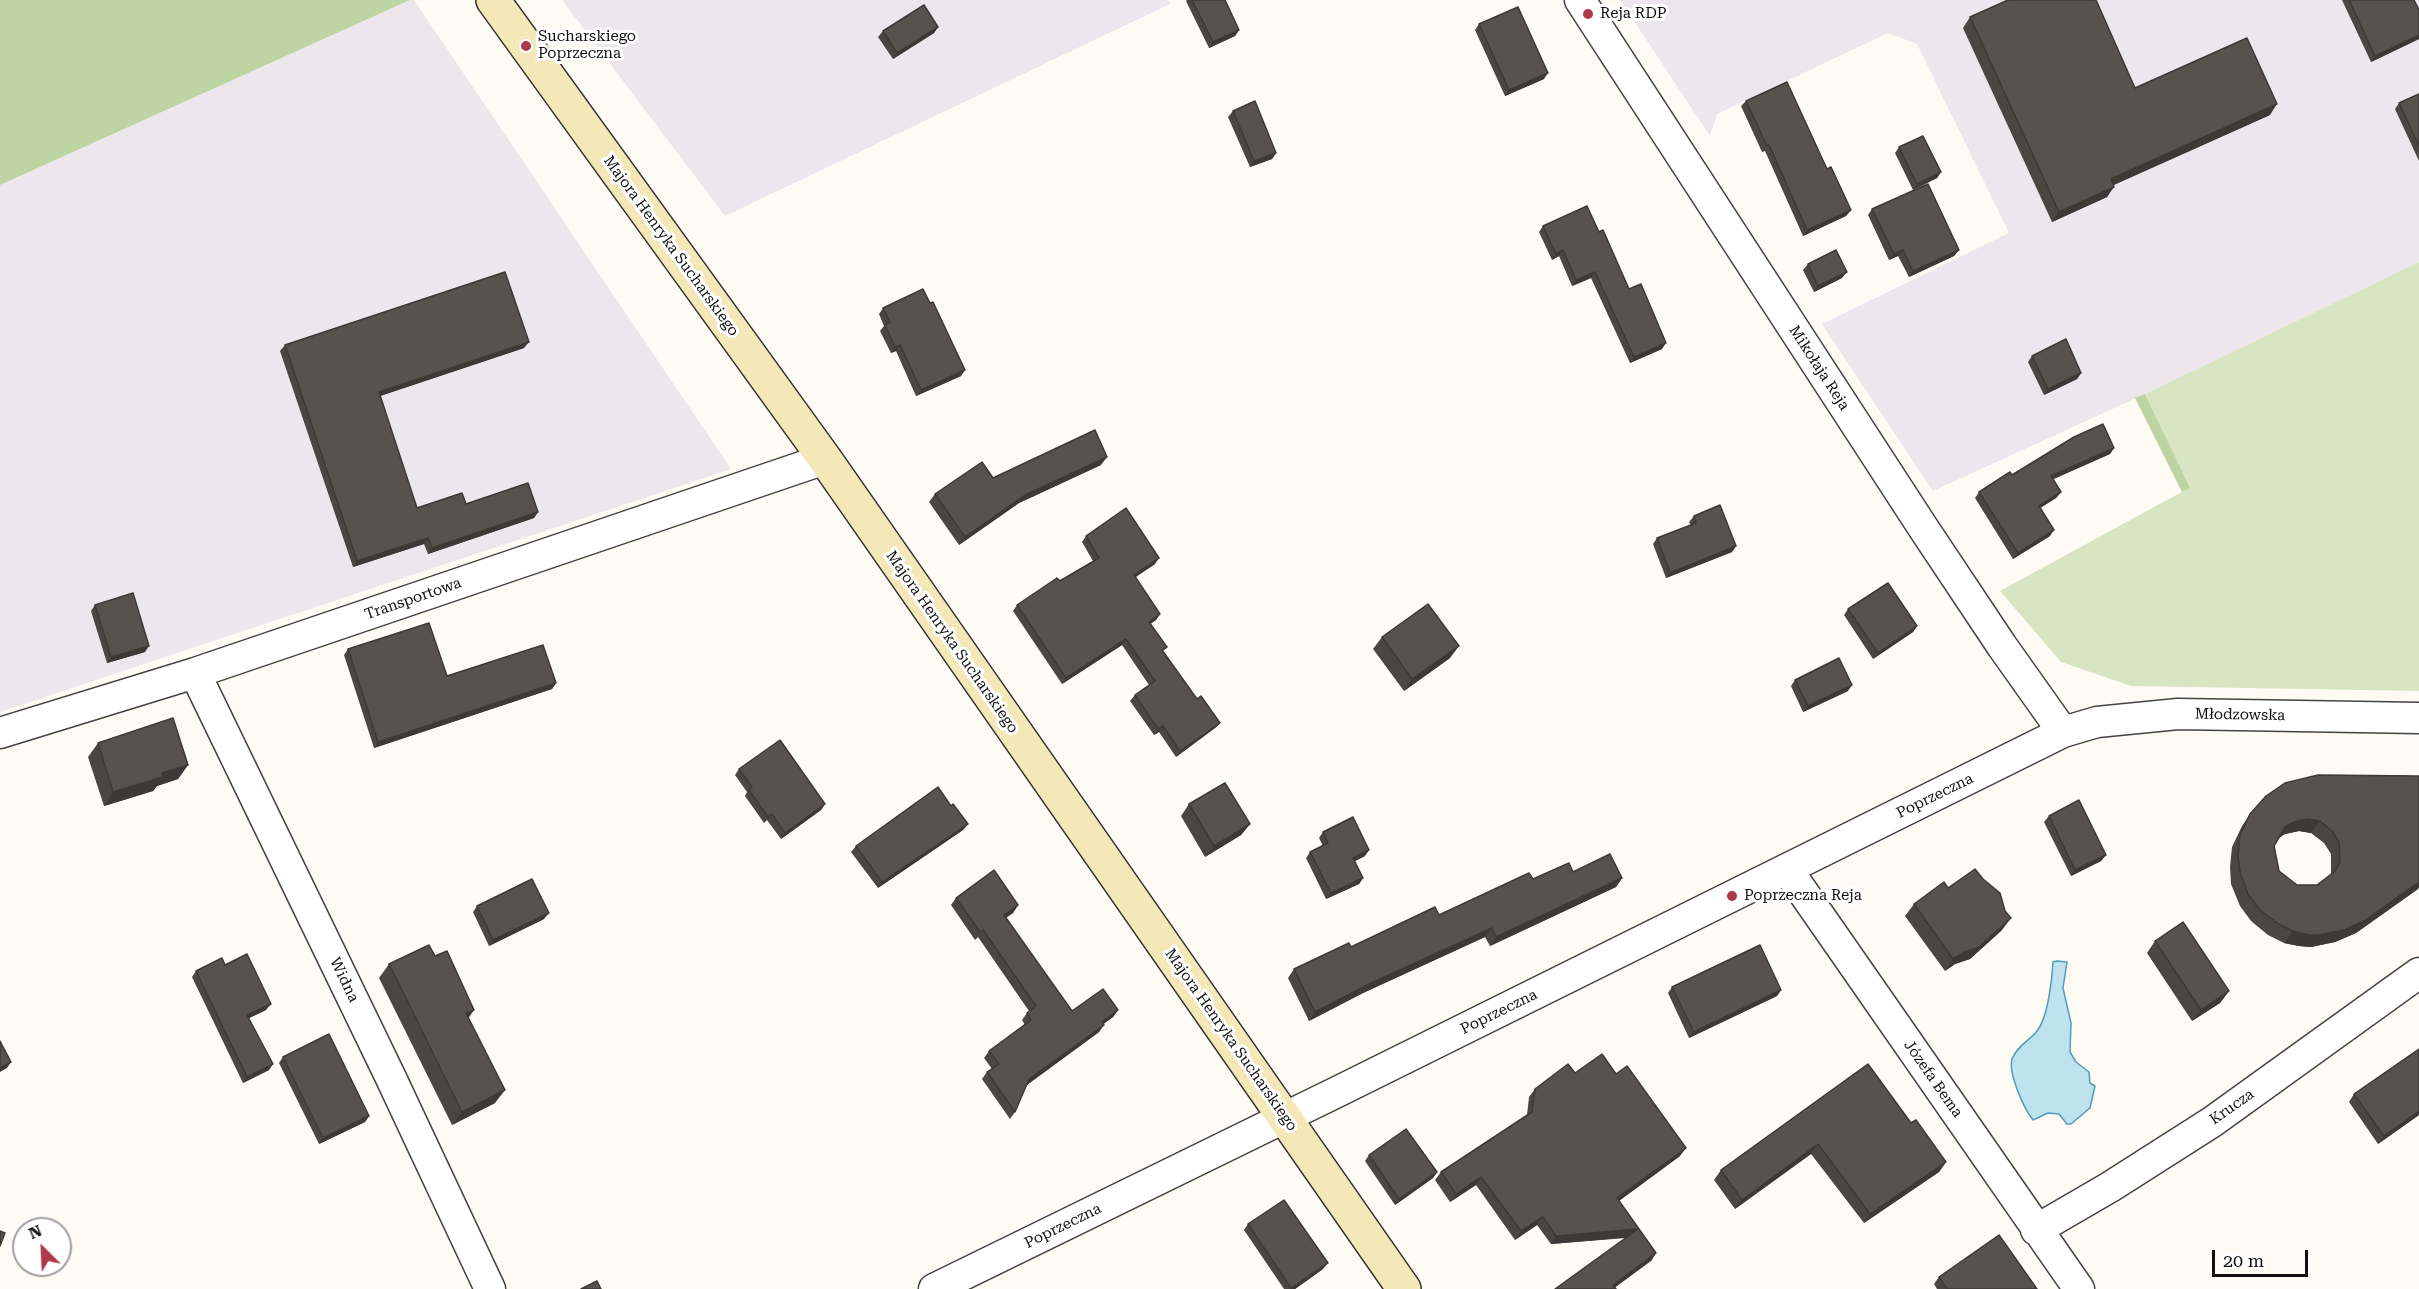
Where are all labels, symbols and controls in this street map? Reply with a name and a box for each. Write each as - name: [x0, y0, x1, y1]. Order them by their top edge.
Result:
- place label: Reja RDP: [1600, 5, 1666, 23]
- marker: Reja RDP: [1581, 7, 1595, 21]
- place label: Sucharskiego Poprzeczna: [538, 28, 636, 63]
- marker: Sucharskiego Poprzeczna: [519, 39, 533, 53]
- street label: Majora Henryka Sucharskiego: [600, 152, 742, 340]
- street label: Mikołaja Reja: [1785, 322, 1853, 414]
- street label: Majora Henryka Sucharskiego: [882, 547, 1022, 737]
- street label: Transportowa: [362, 574, 464, 624]
- street label: Młodzowska: [2195, 705, 2285, 725]
- street label: Poprzeczna: [1894, 770, 1976, 822]
- place label: Poprzeczna Reja: [1744, 887, 1862, 905]
- marker: Poprzeczna Reja: [1725, 889, 1739, 903]
- street label: Majora Henryka Sucharskiego: [1161, 945, 1301, 1135]
- street label: Widna: [326, 955, 362, 1005]
- street label: Poprzeczna: [1458, 986, 1540, 1038]
- street label: Józefa Bema: [1900, 1037, 1966, 1121]
- street label: Krucza: [2206, 1085, 2258, 1129]
- street label: Poprzeczna: [1022, 1200, 1104, 1252]
- north arrow: [12, 1217, 72, 1277]
- text: N: [26, 1221, 45, 1243]
- scale bar: [2215, 1238, 2311, 1276]
- text: 20 m: [2223, 1250, 2264, 1271]

